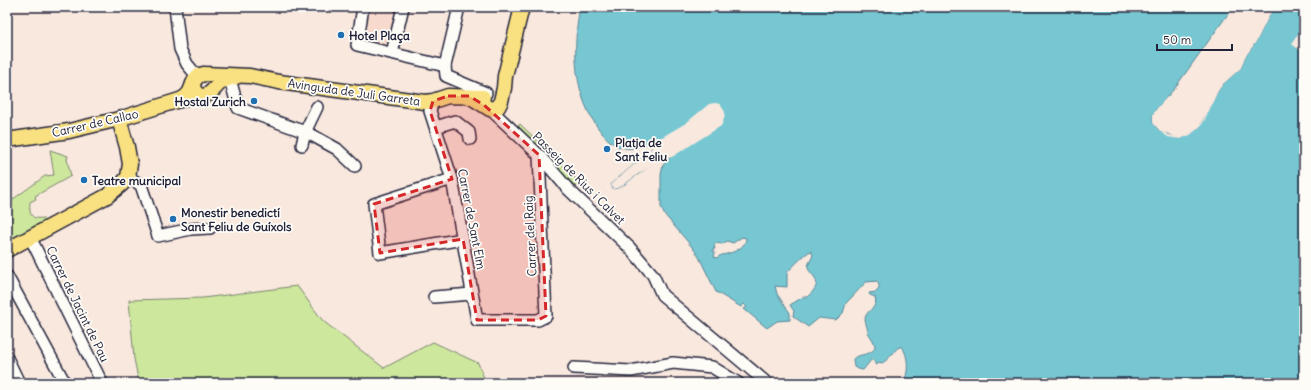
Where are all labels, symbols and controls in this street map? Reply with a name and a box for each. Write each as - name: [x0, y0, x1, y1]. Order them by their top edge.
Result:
- scale bar: [1157, 26, 1232, 52]
- place label: Hotel Plaça: [349, 28, 410, 44]
- marker: Hotel Plaça: [336, 30, 346, 40]
- text: 50 m: [1163, 32, 1192, 47]
- street label: Avinguda de Juli Garreta: [287, 75, 421, 109]
- place label: Hostal Zurich: [175, 94, 246, 109]
- marker: Hostal Zurich: [249, 96, 259, 106]
- street label: Carrer de Callao: [50, 106, 140, 140]
- street label: Passeig de Rius i Calvet: [530, 129, 628, 227]
- place label: Platja de Sant Feliu: [615, 135, 667, 164]
- marker: Platja de Sant Feliu: [602, 144, 612, 154]
- street label: Carrer de Sant Elm: [455, 167, 489, 271]
- place label: Teatre municipal: [92, 173, 181, 189]
- marker: Teatre municipal: [79, 175, 89, 185]
- street label: Carrer del Raig: [520, 195, 540, 277]
- place label: Monestir benedictí Sant Feliu de Guíxols: [181, 205, 292, 234]
- marker: Monestir benedictí Sant Feliu de Guíxols: [168, 214, 178, 224]
- street label: Carrer de Jacint de Pau: [43, 244, 113, 364]

